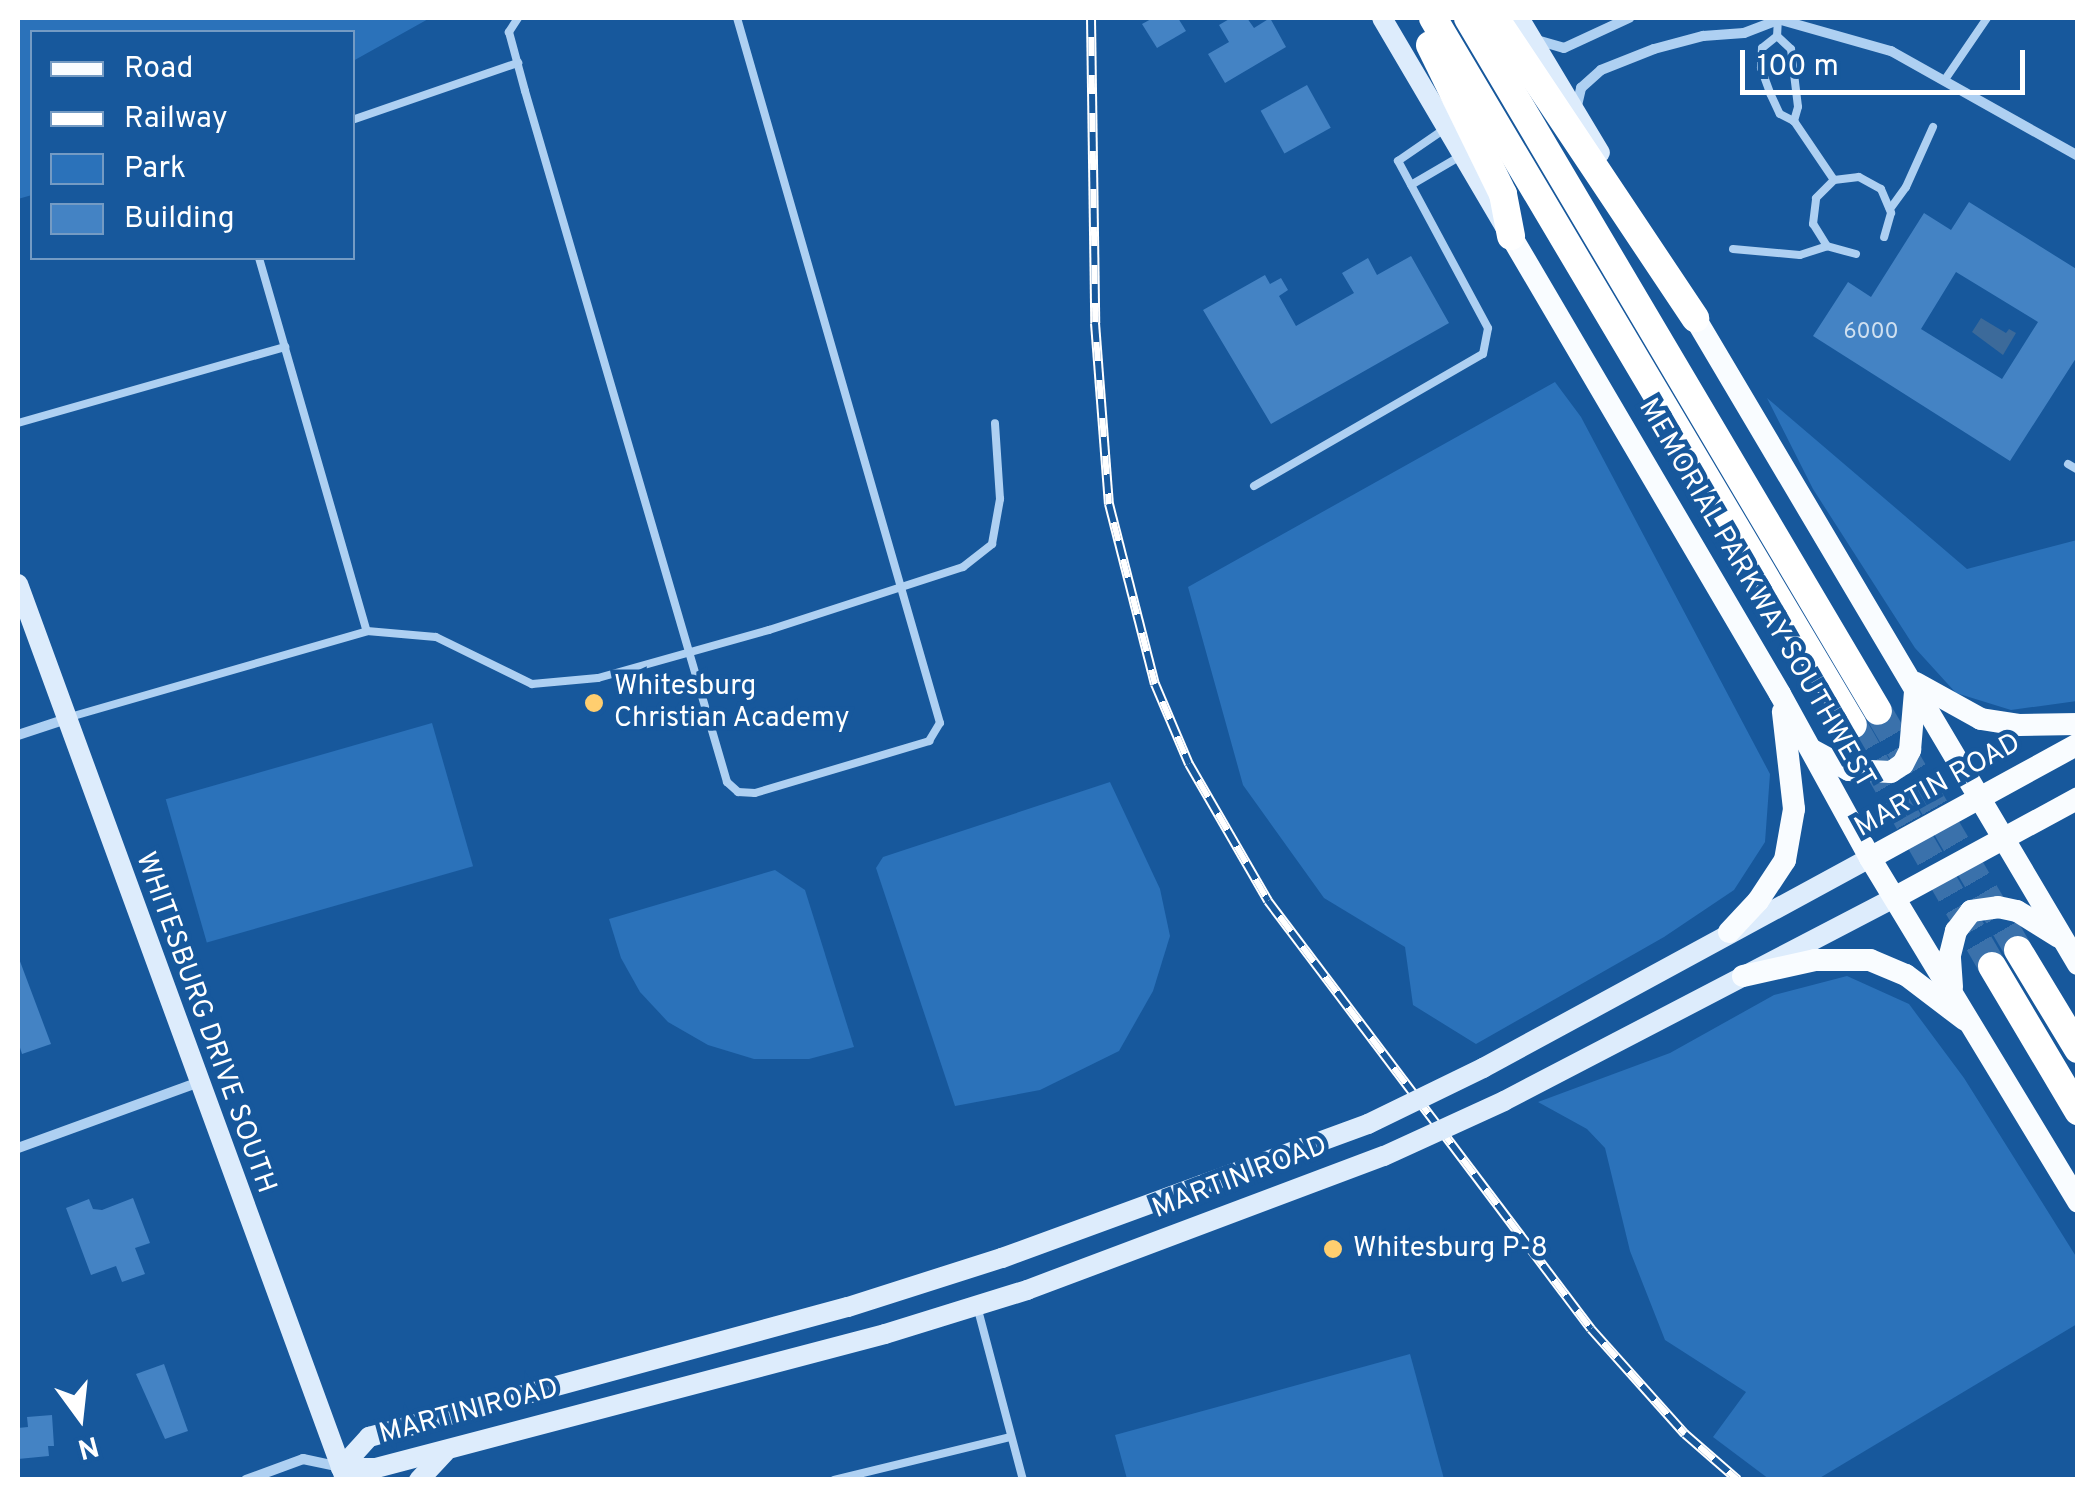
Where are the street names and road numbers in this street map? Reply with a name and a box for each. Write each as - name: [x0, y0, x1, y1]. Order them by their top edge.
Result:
- street label: MEMORIAL PARKWAY SOUTHWEST: [1630, 392, 1882, 796]
- street label: MARTIN ROAD: [1849, 727, 2027, 845]
- street label: WHITESBURG DRIVE SOUTH: [128, 848, 282, 1198]
- street label: MARTIN ROAD: [1148, 1129, 1332, 1227]
- street label: MARTIN ROAD: [376, 1372, 562, 1452]

